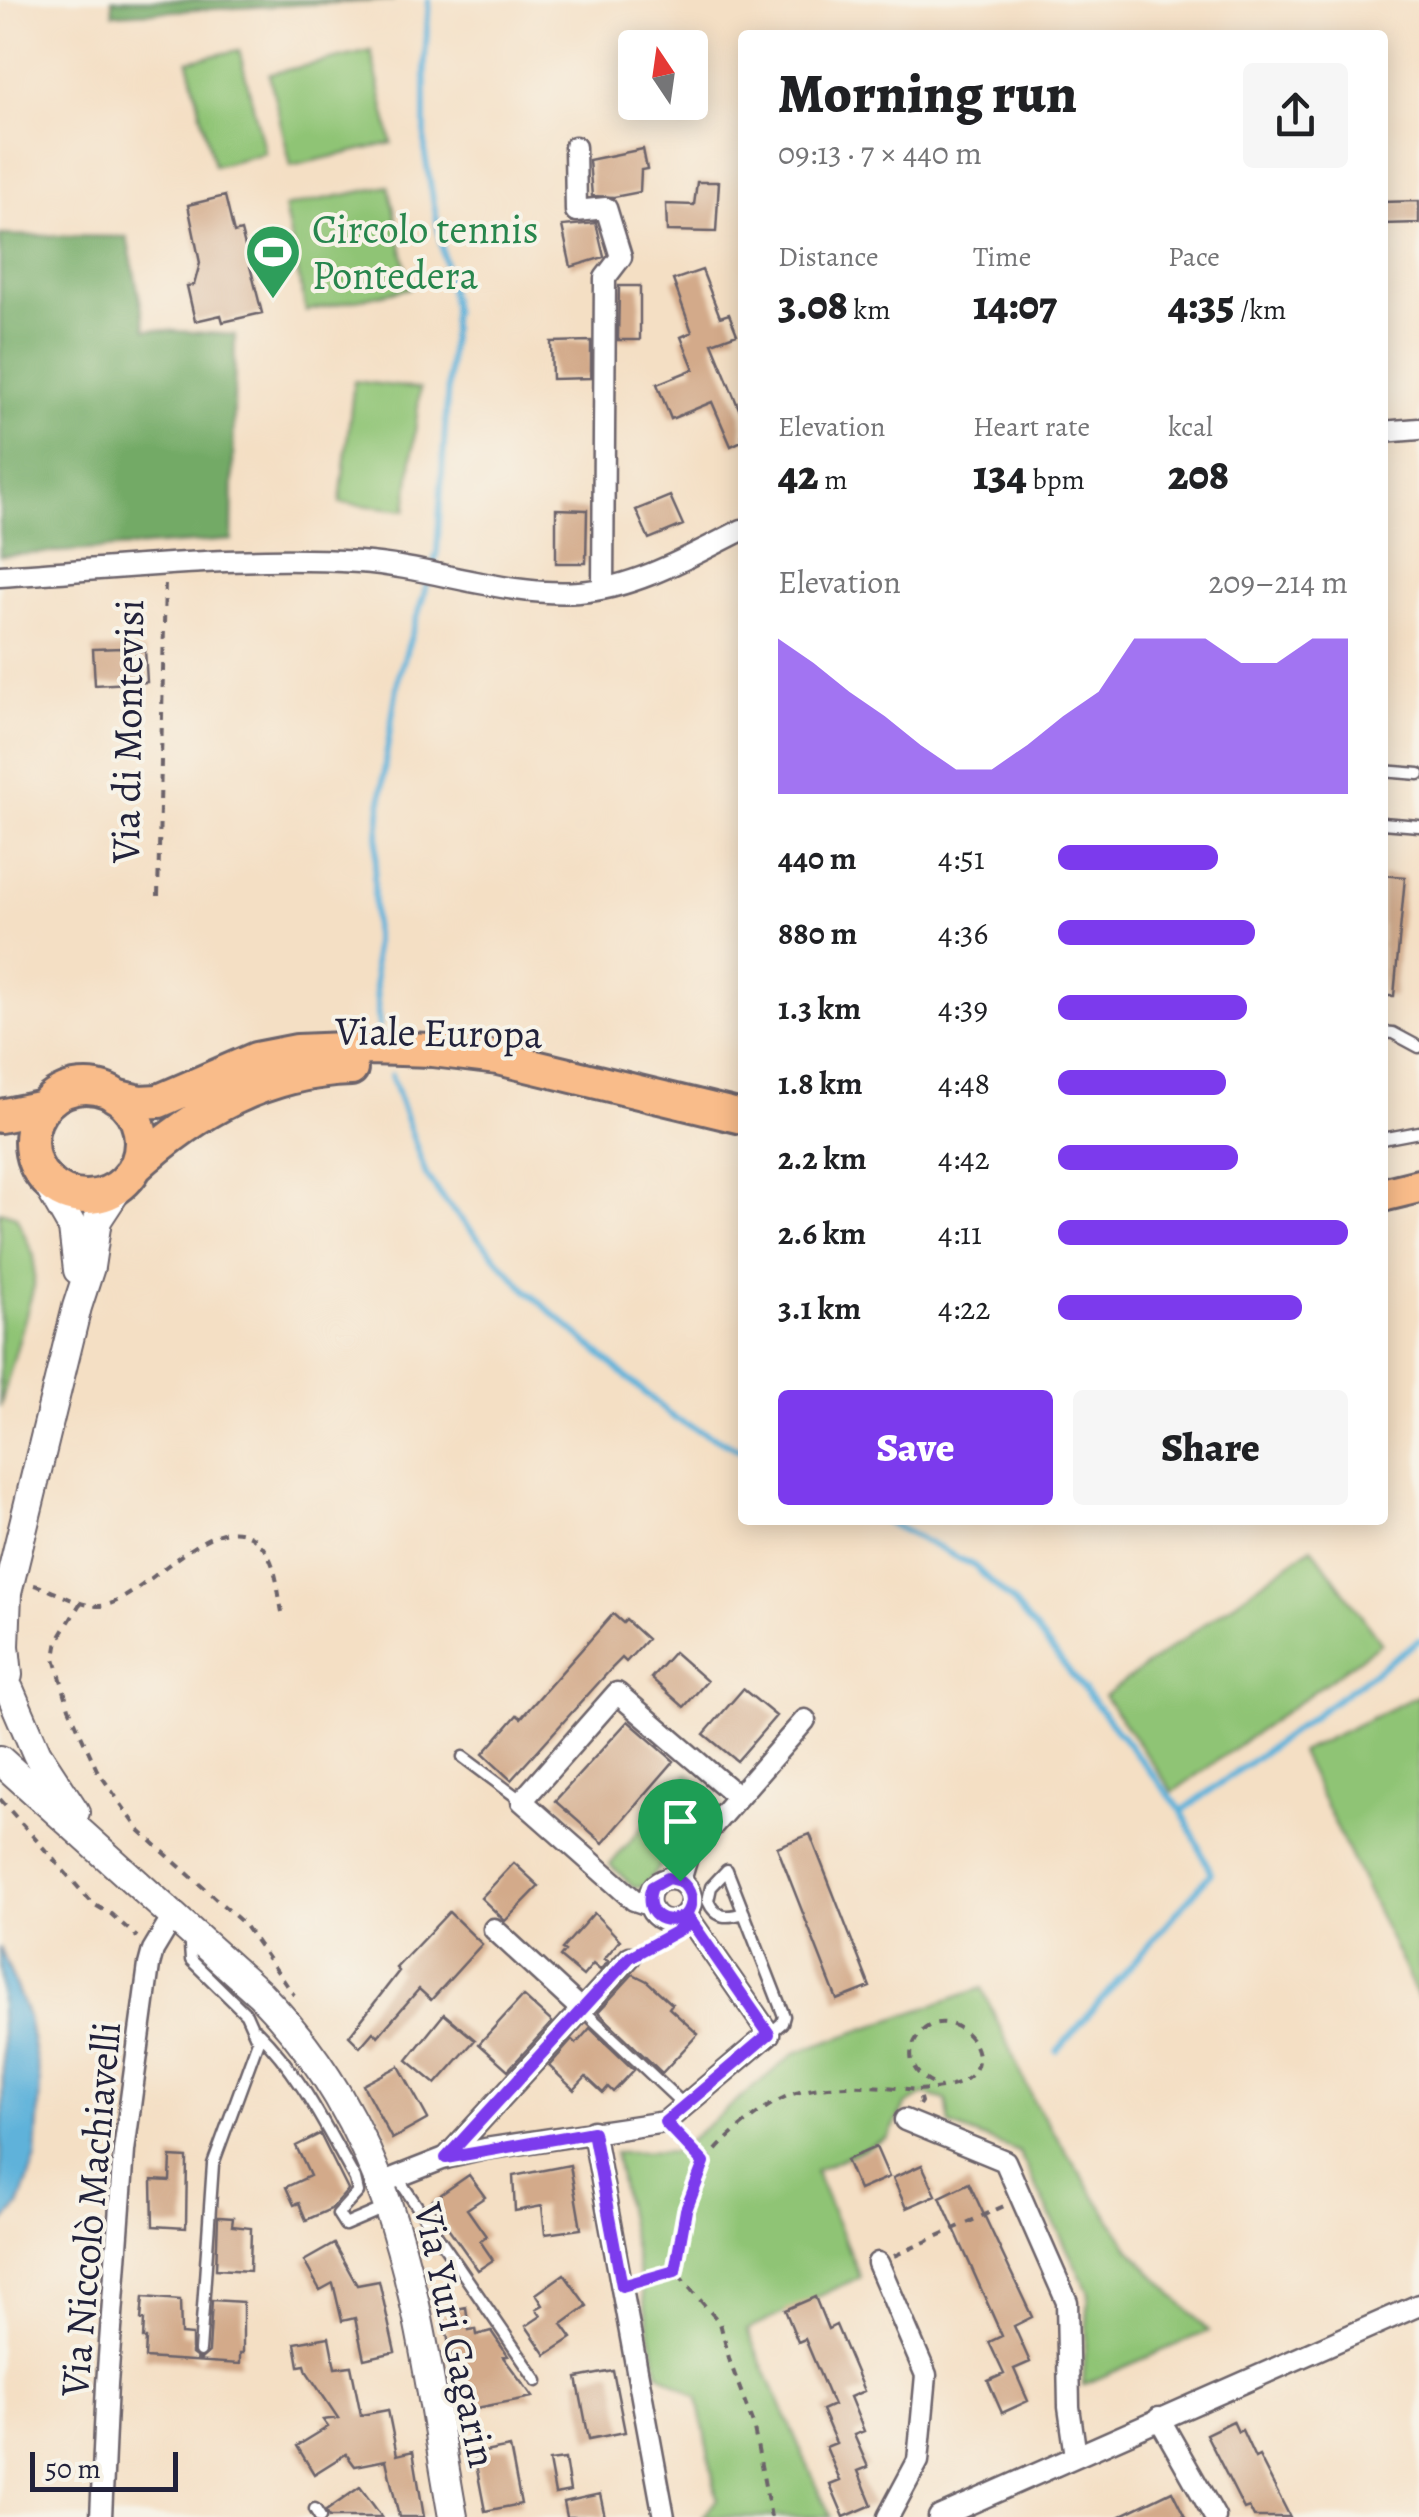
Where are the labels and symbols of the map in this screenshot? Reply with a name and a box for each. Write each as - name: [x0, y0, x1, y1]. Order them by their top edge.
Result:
- north arrow: [618, 30, 708, 120]
- place label: Circolo tennis Pontedera: [312, 202, 539, 303]
- sports icon: Circolo tennis Pontedera: [243, 222, 303, 301]
- street label: Via di Montevisi: [98, 599, 157, 864]
- street label: Viale Europa: [334, 1003, 544, 1062]
- pin: [638, 1779, 723, 1882]
- street label: Via Niccolò Machiavelli: [47, 2019, 134, 2400]
- street label: Via Yuri Gagarin: [400, 2197, 510, 2472]
- scale bar: [30, 2447, 178, 2492]

